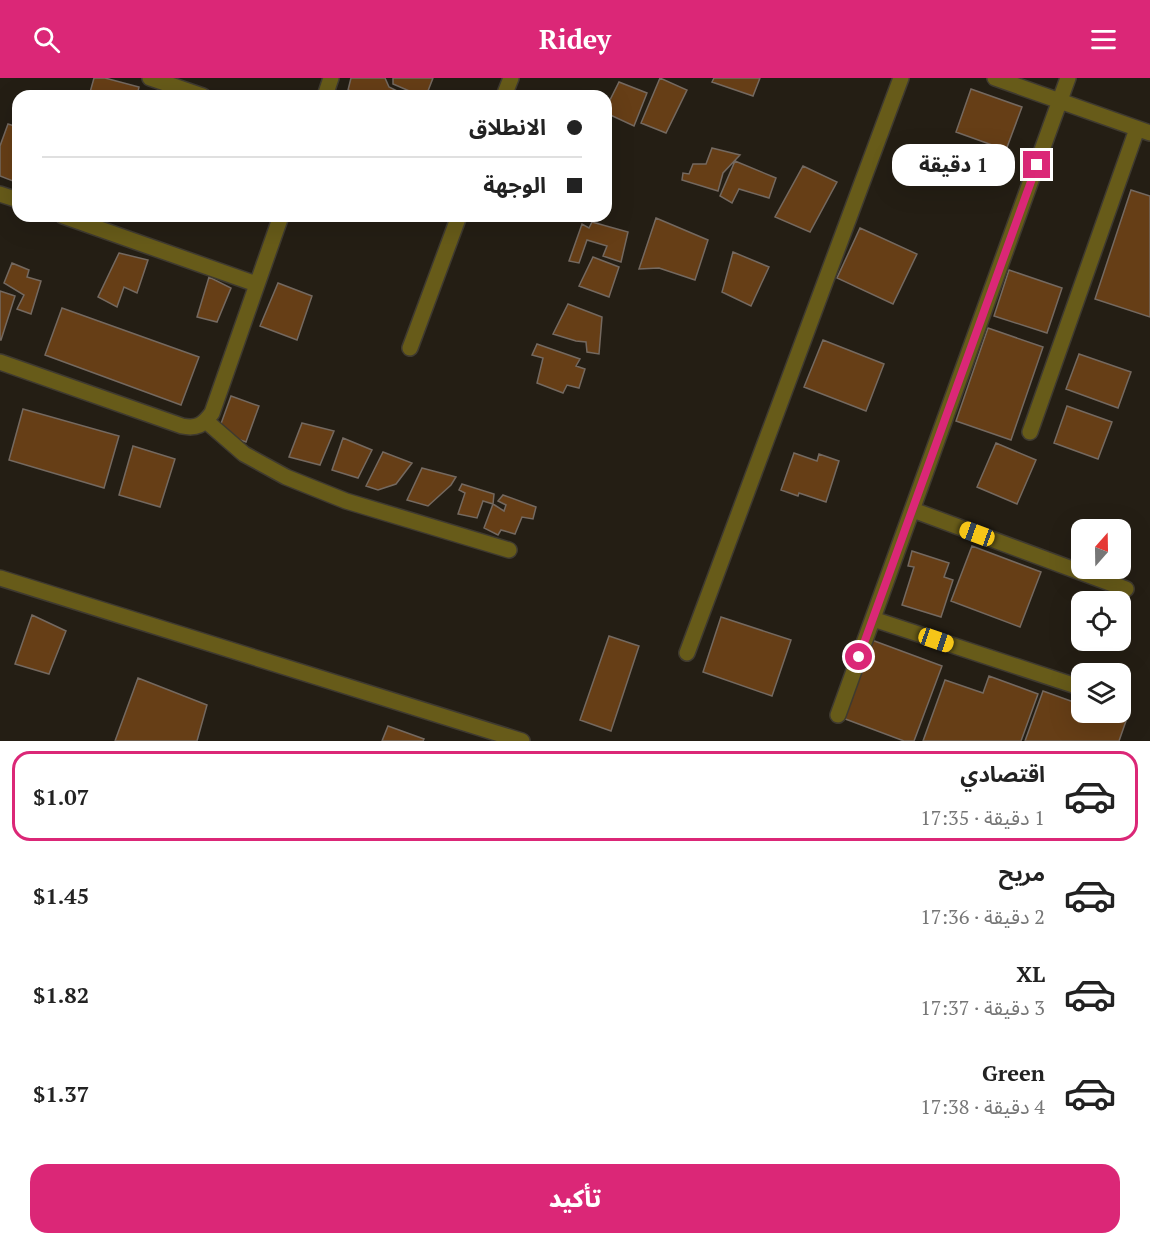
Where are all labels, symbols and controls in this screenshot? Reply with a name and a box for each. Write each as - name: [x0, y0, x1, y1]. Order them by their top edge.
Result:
- text: Ridey: [539, 21, 611, 57]
- icon: search: [30, 23, 63, 56]
- icon: menu: [1087, 23, 1120, 56]
- text: الانطلاق: [469, 112, 546, 141]
- callout: 1 دقيقة: [893, 144, 1016, 186]
- text: 1 دقيقة: [919, 151, 988, 178]
- route end: [1023, 151, 1050, 178]
- text: الوجهة: [483, 170, 546, 199]
- car: [957, 519, 997, 549]
- north arrow: [1071, 519, 1131, 579]
- map controls: [1071, 519, 1131, 723]
- button: locate: [1071, 591, 1131, 651]
- car: [916, 626, 956, 654]
- route start: [845, 643, 872, 670]
- button: layers: [1071, 663, 1131, 723]
- text: اقتصادي: [960, 759, 1045, 788]
- icon: car: [1063, 769, 1117, 823]
- text: $1.07: [33, 782, 89, 811]
- text: 1 دقيقة · 17:35: [920, 804, 1045, 831]
- text: مريح: [999, 858, 1045, 887]
- icon: car: [1063, 868, 1117, 922]
- text: $1.45: [33, 881, 89, 910]
- text: 2 دقيقة · 17:36: [920, 903, 1045, 930]
- text: XL: [1016, 959, 1045, 988]
- icon: car: [1063, 967, 1117, 1021]
- text: $1.82: [33, 980, 89, 1009]
- text: 3 دقيقة · 17:37: [920, 994, 1045, 1021]
- text: Green: [982, 1058, 1045, 1087]
- icon: car: [1063, 1066, 1117, 1120]
- text: $1.37: [33, 1079, 89, 1108]
- text: 4 دقيقة · 17:38: [920, 1093, 1045, 1120]
- button: تأكيد: [30, 1164, 1120, 1233]

